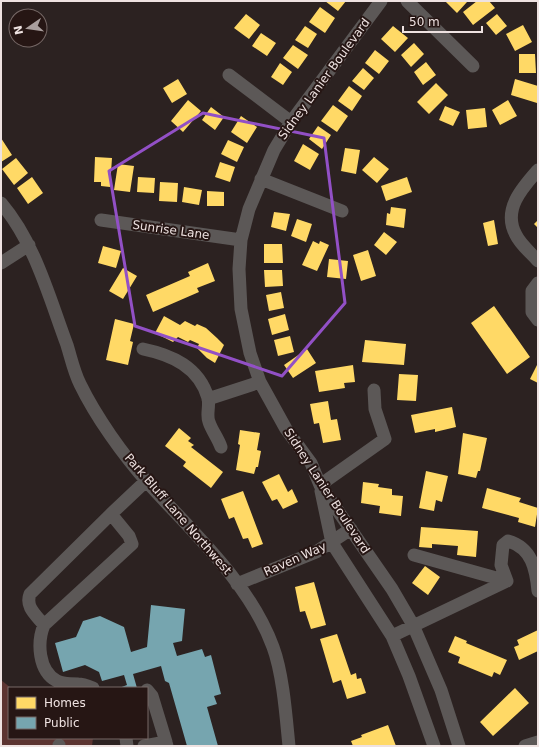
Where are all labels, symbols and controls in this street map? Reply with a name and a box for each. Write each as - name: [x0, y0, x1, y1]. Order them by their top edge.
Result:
- north arrow: [8, 8, 48, 48]
- scale bar: [403, 8, 482, 34]
- text: 50 m: [409, 15, 440, 29]
- street label: Sidney Lanier Boulevard: [275, 16, 373, 142]
- text: N: [11, 24, 26, 36]
- street label: Sunrise Lane: [132, 218, 210, 242]
- street label: Sidney Lanier Boulevard: [281, 426, 373, 556]
- street label: Park Bluff Lane Northwest: [122, 451, 235, 578]
- street label: Raven Way: [262, 539, 328, 579]
- legend: [8, 687, 148, 739]
- text: Homes: [44, 696, 86, 710]
- text: Public: [44, 716, 80, 730]

